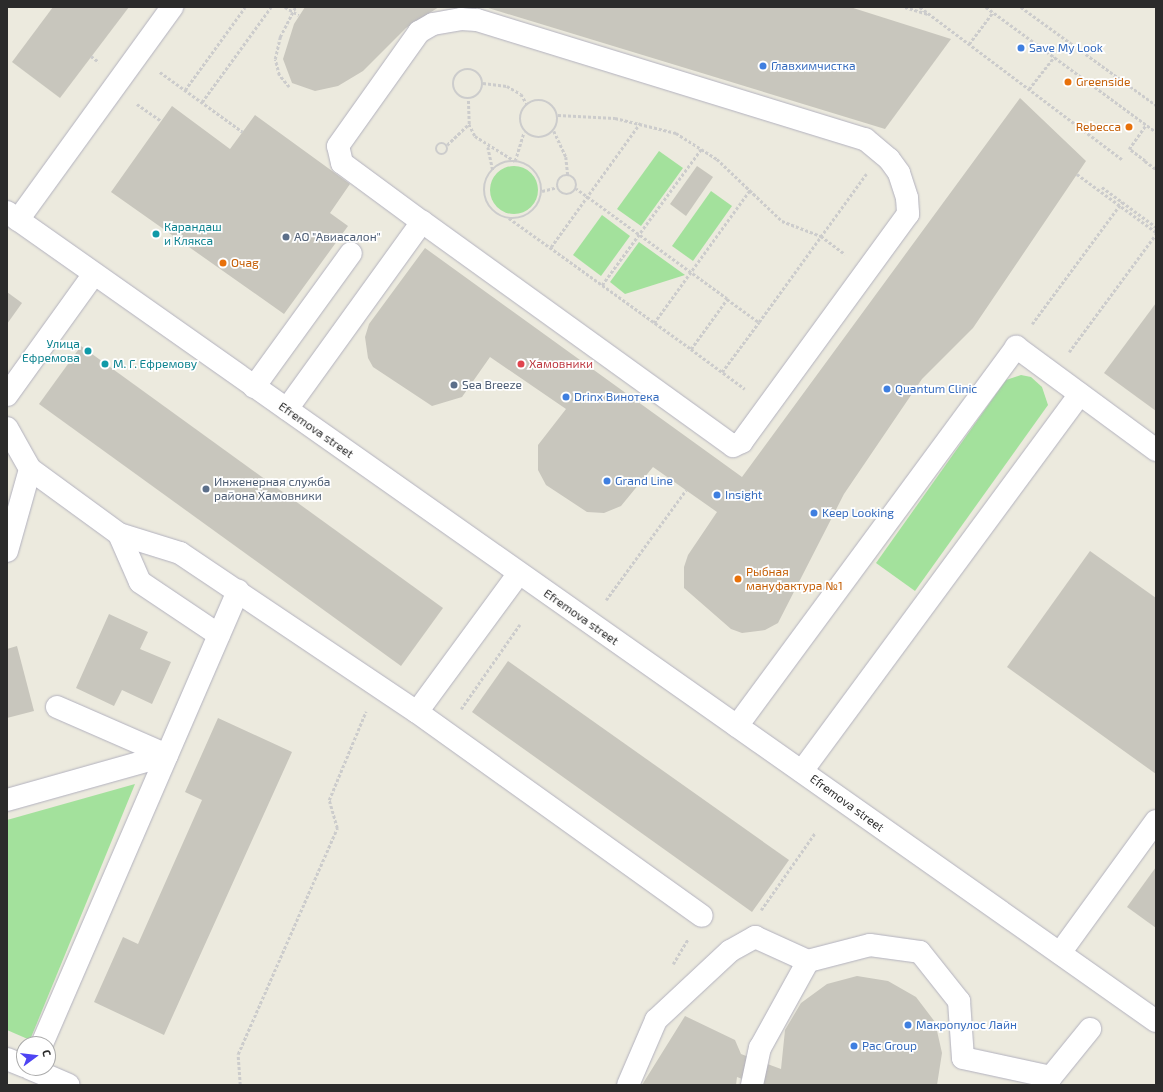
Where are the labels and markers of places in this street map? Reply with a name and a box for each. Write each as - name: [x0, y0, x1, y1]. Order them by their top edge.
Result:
- place label: Save My Look: [1029, 41, 1103, 55]
- marker: Save My Look: [1016, 43, 1026, 53]
- place label: Главхимчистка: [771, 59, 856, 73]
- marker: Главхимчистка: [758, 61, 768, 71]
- place label: Greenside: [1076, 75, 1130, 89]
- marker: Greenside: [1063, 77, 1073, 87]
- place label: Rebecca: [1076, 120, 1121, 134]
- marker: Rebecca: [1124, 122, 1134, 132]
- place label: Карандаш и Клякса: [164, 220, 222, 248]
- marker: Карандаш и Клякса: [151, 229, 161, 239]
- place label: АО "Авиасалон": [294, 230, 381, 244]
- marker: АО "Авиасалон": [281, 232, 291, 242]
- place label: Очаg: [231, 256, 259, 270]
- marker: Очаg: [218, 258, 228, 268]
- place label: Улица Ефремова: [22, 337, 80, 365]
- marker: Улица Ефремова: [83, 346, 93, 356]
- place label: М. Г. Ефремову: [113, 357, 197, 371]
- place label: Хамовники: [529, 357, 593, 371]
- marker: М. Г. Ефремову: [100, 359, 110, 369]
- marker: Хамовники: [516, 359, 526, 369]
- place label: Sea Breeze: [462, 378, 522, 392]
- marker: Sea Breeze: [449, 380, 459, 390]
- place label: Quantum Clinic: [895, 382, 977, 396]
- marker: Quantum Clinic: [882, 384, 892, 394]
- place label: Drinx Винотека: [574, 390, 659, 404]
- marker: Drinx Винотека: [561, 392, 571, 402]
- place label: Grand Line: [615, 474, 673, 488]
- place label: Инженерная служба района Хамовники: [214, 475, 330, 503]
- marker: Grand Line: [602, 476, 612, 486]
- marker: Инженерная служба района Хамовники: [201, 484, 211, 494]
- place label: Insight: [725, 488, 762, 502]
- marker: Insight: [712, 490, 722, 500]
- place label: Keep Looking: [822, 506, 894, 520]
- marker: Keep Looking: [809, 508, 819, 518]
- place label: Рыбная мануфактура №1: [746, 565, 843, 593]
- marker: Рыбная мануфактура №1: [733, 574, 743, 584]
- place label: Макропулос Лайн: [916, 1018, 1017, 1032]
- marker: Макропулос Лайн: [903, 1020, 913, 1030]
- place label: Pac Group: [862, 1039, 917, 1053]
- marker: Pac Group: [849, 1041, 859, 1051]

